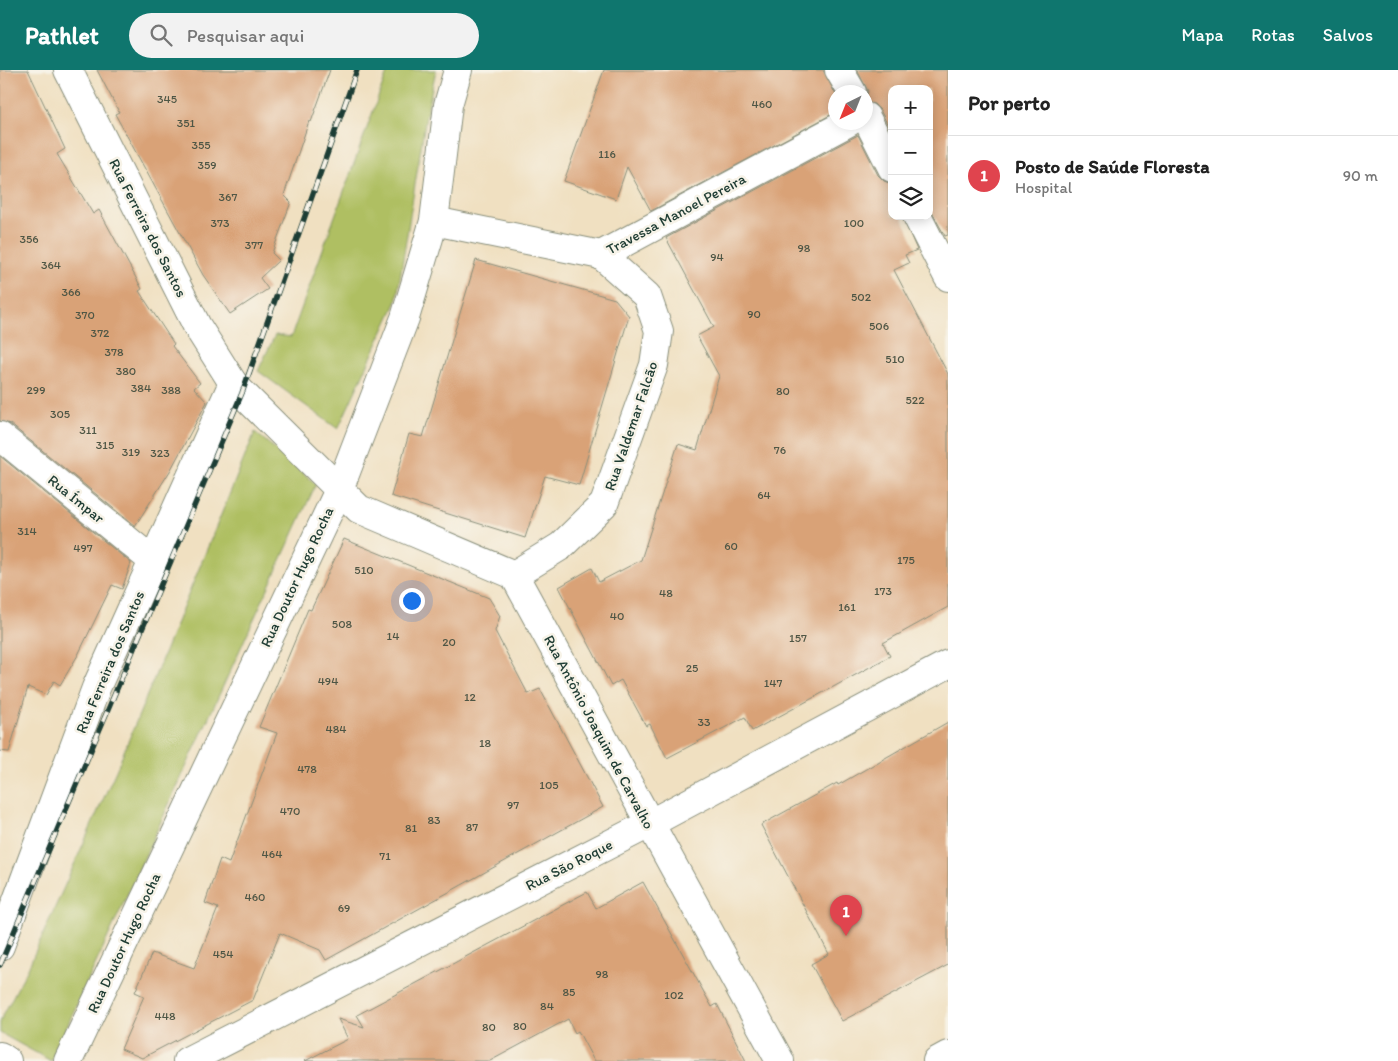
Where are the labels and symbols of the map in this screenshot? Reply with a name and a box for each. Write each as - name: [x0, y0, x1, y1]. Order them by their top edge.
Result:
- north arrow: [828, 85, 873, 130]
- house number: 345: [157, 92, 177, 106]
- house number: 460: [752, 97, 772, 111]
- house number: 351: [177, 116, 196, 130]
- house number: 355: [191, 138, 211, 152]
- house number: 116: [598, 147, 616, 161]
- street label: Rua Ferreira dos Santos: [105, 156, 191, 301]
- house number: 359: [197, 158, 217, 172]
- street label: Travessa Manoel Pereira: [603, 169, 749, 258]
- house number: 367: [219, 190, 237, 204]
- house number: 373: [210, 216, 230, 230]
- house number: 100: [844, 216, 864, 230]
- house number: 356: [19, 232, 39, 246]
- house number: 377: [245, 238, 263, 252]
- house number: 98: [798, 241, 811, 255]
- house number: 94: [710, 250, 724, 264]
- house number: 364: [41, 258, 61, 272]
- house number: 366: [61, 285, 81, 299]
- house number: 502: [851, 290, 872, 304]
- house number: 90: [747, 307, 761, 321]
- house number: 370: [75, 308, 95, 322]
- house number: 506: [869, 319, 889, 333]
- house number: 372: [91, 326, 110, 340]
- house number: 378: [104, 345, 124, 359]
- house number: 510: [885, 352, 905, 366]
- street label: Rua Valdemar Falcão: [600, 359, 662, 493]
- house number: 380: [116, 364, 136, 378]
- house number: 384: [131, 381, 151, 395]
- house number: 299: [27, 383, 45, 397]
- house number: 388: [161, 383, 181, 397]
- house number: 80: [776, 384, 790, 398]
- house number: 522: [906, 393, 925, 407]
- house number: 305: [50, 407, 70, 421]
- house number: 311: [79, 423, 97, 437]
- house number: 315: [96, 438, 114, 452]
- house number: 76: [774, 443, 786, 457]
- house number: 319: [122, 445, 140, 459]
- house number: 323: [150, 446, 170, 460]
- street label: Rua Ímpar: [44, 471, 108, 527]
- house number: 64: [757, 488, 771, 502]
- street label: Rua Doutor Hugo Rocha: [257, 504, 338, 650]
- house number: 314: [17, 524, 37, 538]
- house number: 60: [724, 539, 738, 553]
- house number: 497: [73, 541, 93, 555]
- house number: 175: [897, 553, 915, 567]
- house number: 510: [354, 563, 374, 577]
- house number: 173: [874, 584, 892, 598]
- house number: 48: [659, 586, 673, 600]
- street label: Rua Ferreira dos Santos: [72, 588, 148, 736]
- your location: [399, 588, 425, 614]
- house number: 161: [838, 600, 856, 614]
- house number: 40: [610, 609, 624, 623]
- house number: 508: [332, 617, 353, 631]
- house number: 14: [387, 629, 399, 643]
- house number: 157: [789, 631, 807, 645]
- street label: Rua Antônio Joaquim de Carvalho: [540, 632, 658, 832]
- house number: 20: [442, 635, 456, 649]
- house number: 25: [686, 661, 698, 675]
- house number: 494: [318, 674, 338, 688]
- house number: 147: [764, 676, 782, 690]
- house number: 12: [464, 690, 477, 704]
- house number: 33: [697, 715, 711, 729]
- house number: 484: [325, 722, 347, 736]
- house number: 18: [479, 736, 491, 750]
- house number: 478: [297, 762, 317, 776]
- house number: 105: [539, 778, 559, 792]
- house number: 97: [507, 798, 519, 812]
- house number: 470: [280, 804, 300, 818]
- house number: 83: [427, 813, 441, 827]
- house number: 87: [466, 820, 478, 834]
- house number: 81: [405, 821, 417, 835]
- street label: Rua São Roque: [522, 835, 616, 895]
- house number: 464: [262, 847, 282, 861]
- house number: 71: [379, 849, 391, 863]
- street label: Rua Doutor Hugo Rocha: [84, 870, 165, 1016]
- house number: 460: [245, 890, 265, 904]
- pin: 1: [830, 895, 862, 936]
- house number: 69: [338, 901, 350, 915]
- house number: 454: [213, 947, 233, 961]
- house number: 98: [596, 967, 609, 981]
- house number: 85: [563, 985, 575, 999]
- house number: 102: [664, 988, 684, 1002]
- house number: 84: [540, 999, 554, 1013]
- house number: 448: [154, 1009, 176, 1023]
- house number: 80: [513, 1019, 527, 1033]
- house number: 80: [482, 1020, 496, 1034]

